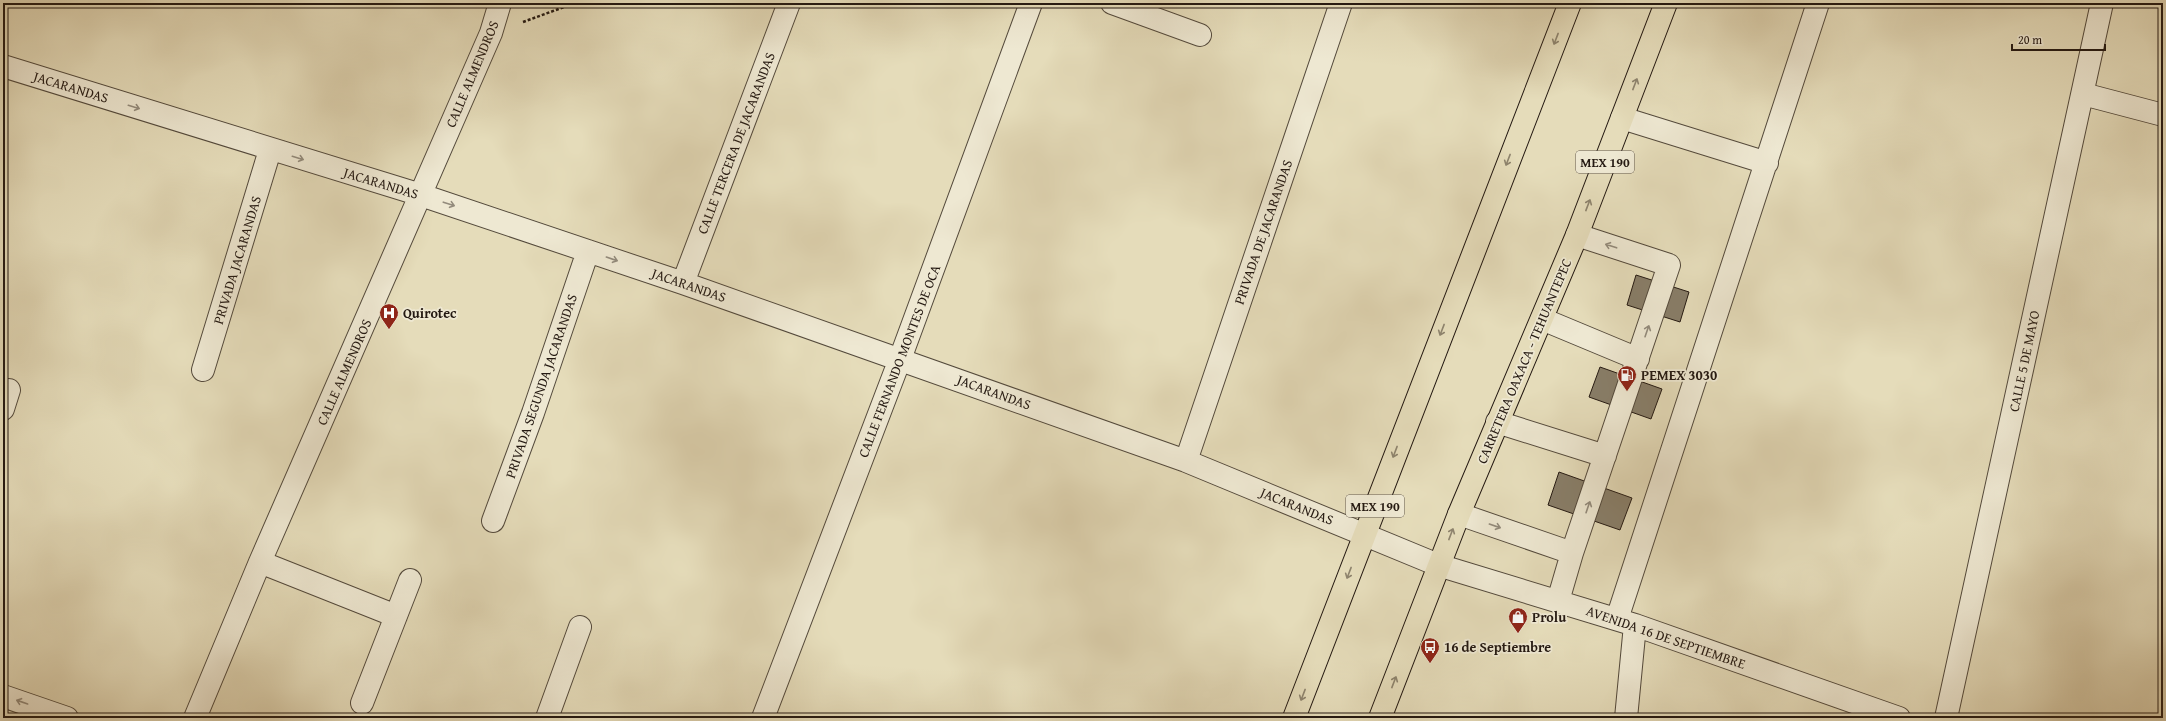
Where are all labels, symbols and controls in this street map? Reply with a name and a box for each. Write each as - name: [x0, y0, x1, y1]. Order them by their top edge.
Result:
- street label: CALLE ALMENDROS: [440, 17, 504, 131]
- scale bar: [2012, 26, 2105, 52]
- text: 20 m: [2018, 31, 2042, 48]
- one-way arrow: [1551, 33, 1559, 45]
- street label: CALLE TERCERA DE JACARANDAS: [692, 49, 780, 237]
- street label: JACARANDAS: [29, 66, 111, 108]
- one-way arrow: [1631, 78, 1639, 90]
- one-way arrow: [127, 104, 140, 111]
- road number: MEX 190: [1576, 151, 1634, 173]
- one-way arrow: [1504, 154, 1512, 166]
- one-way arrow: [291, 155, 304, 162]
- street label: PRIVADA DE JACARANDAS: [1229, 157, 1297, 307]
- street label: JACARANDAS: [339, 162, 421, 204]
- street label: PRIVADA JACARANDAS: [208, 193, 266, 327]
- one-way arrow: [1585, 200, 1593, 212]
- one-way arrow: [442, 201, 455, 208]
- one-way arrow: [1605, 242, 1618, 249]
- one-way arrow: [606, 255, 618, 263]
- street label: CARRETERA OAXACA - TEHUANTEPEC: [1472, 255, 1577, 467]
- street label: CALLE FERNANDO MONTES DE OCA: [853, 261, 945, 460]
- street label: JACARANDAS: [647, 262, 729, 307]
- street label: PRIVADA SEGUNDA JACARANDAS: [500, 291, 582, 481]
- hospital icon: Quirotec: [378, 302, 400, 330]
- place label: Quirotec: [403, 303, 457, 323]
- street label: CALLE 5 DE MAYO: [2003, 308, 2045, 414]
- street label: CALLE ALMENDROS: [312, 316, 376, 428]
- one-way arrow: [1438, 324, 1446, 336]
- one-way arrow: [1644, 325, 1651, 338]
- fuel station icon: PEMEX 3030: [1616, 364, 1638, 392]
- place label: PEMEX 3030: [1641, 365, 1717, 385]
- street label: JACARANDAS: [952, 369, 1034, 415]
- one-way arrow: [1391, 445, 1399, 457]
- street label: JACARANDAS: [1255, 481, 1337, 530]
- road number: MEX 190: [1346, 495, 1404, 517]
- one-way arrow: [1584, 502, 1592, 514]
- one-way arrow: [1489, 523, 1501, 531]
- one-way arrow: [1447, 529, 1455, 541]
- one-way arrow: [1344, 567, 1352, 579]
- street label: AVENIDA 16 DE SEPTIEMBRE: [1584, 600, 1748, 674]
- shop icon: Prolu: [1507, 606, 1529, 634]
- place label: Prolu: [1532, 607, 1566, 627]
- bus stop icon: 16 de Septiembre: [1419, 636, 1441, 664]
- place label: 16 de Septiembre: [1444, 637, 1551, 657]
- one-way arrow: [1390, 676, 1398, 688]
- one-way arrow: [1299, 688, 1306, 701]
- one-way arrow: [16, 698, 28, 706]

